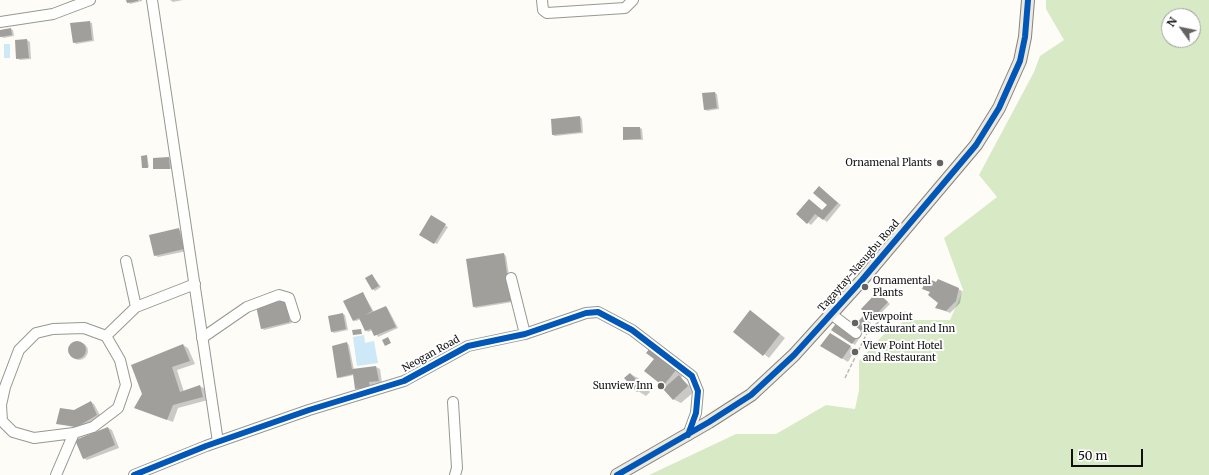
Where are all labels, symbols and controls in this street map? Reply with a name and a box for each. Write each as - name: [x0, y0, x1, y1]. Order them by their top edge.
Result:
- north arrow: [1161, 8, 1201, 48]
- text: N: [1164, 15, 1180, 29]
- place label: Ornamenal Plants: [846, 157, 932, 169]
- marker: Ornamenal Plants: [935, 158, 945, 168]
- street label: Tagaytay-Nasugbu Road: [816, 218, 902, 314]
- place label: Ornamental Plants: [873, 275, 931, 298]
- marker: Ornamental Plants: [860, 282, 870, 292]
- place label: Viewpoint Restaurant and Inn: [863, 311, 955, 334]
- marker: Viewpoint Restaurant and Inn: [850, 318, 860, 328]
- street label: Neogan Road: [400, 333, 462, 375]
- place label: View Point Hotel and Restaurant: [863, 340, 943, 364]
- marker: View Point Hotel and Restaurant: [850, 347, 860, 357]
- place label: Sunview Inn: [593, 380, 653, 392]
- marker: Sunview Inn: [656, 381, 666, 391]
- scale bar: [1073, 441, 1145, 467]
- text: 50 m: [1078, 448, 1107, 463]

